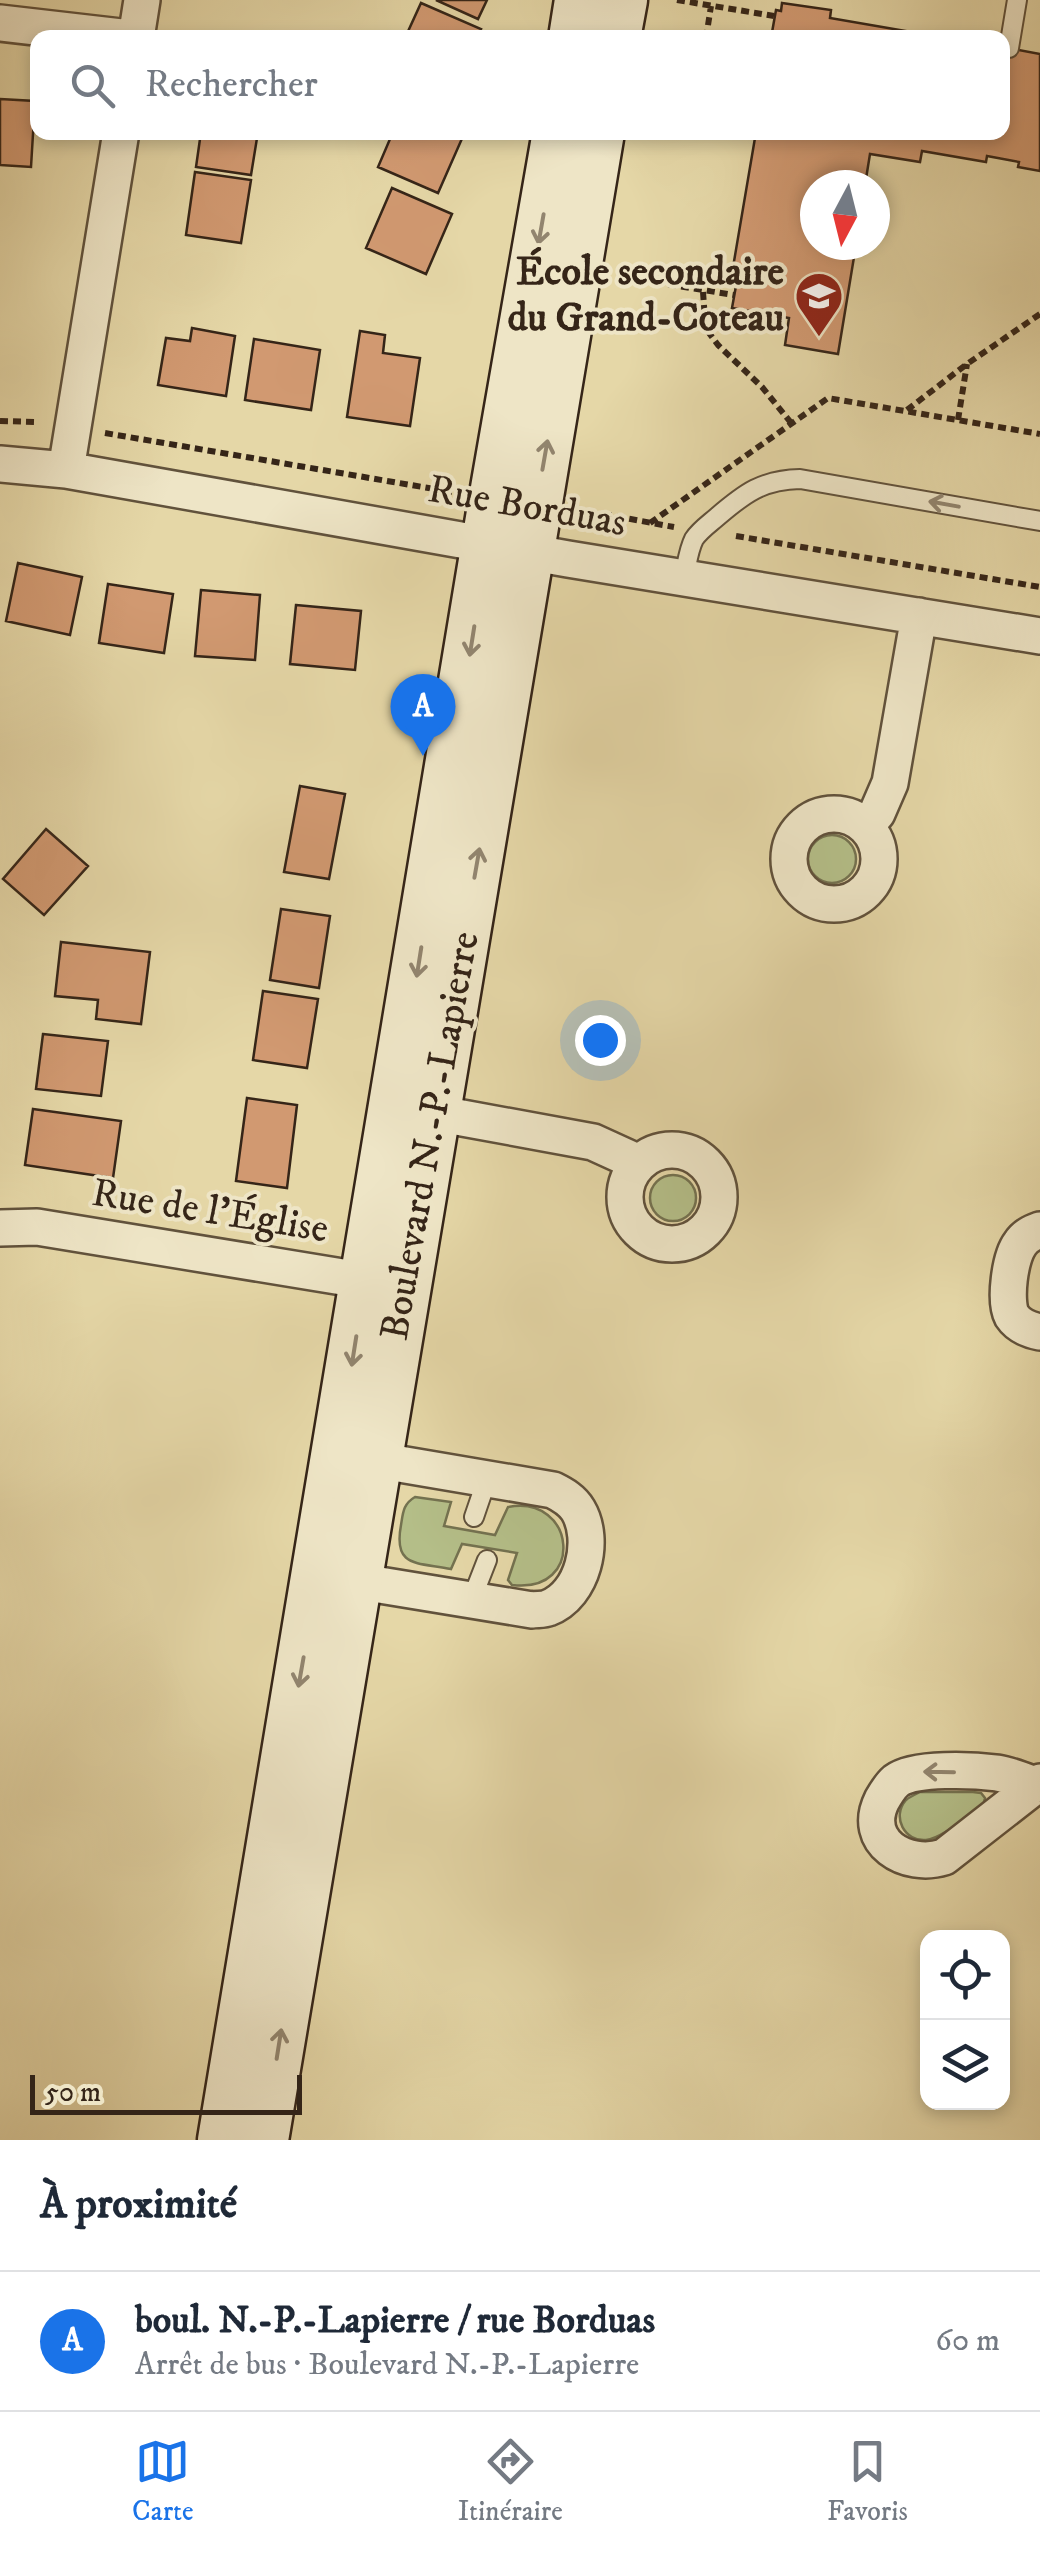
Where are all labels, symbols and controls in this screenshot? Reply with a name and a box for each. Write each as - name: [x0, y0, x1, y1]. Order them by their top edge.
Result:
- search box: [30, 30, 1010, 140]
- icon: search: [65, 58, 120, 113]
- text: Rechercher: [145, 61, 318, 109]
- north arrow: [800, 170, 890, 260]
- one-way arrow: [531, 212, 550, 244]
- place label: École secondaire du Grand-Coteau: [508, 246, 784, 344]
- school or university icon: École secondaire du Grand-Coteau: [793, 270, 845, 338]
- one-way arrow: [536, 440, 555, 472]
- street label: Rue Borduas: [424, 465, 630, 549]
- one-way arrow: [928, 494, 961, 513]
- one-way arrow: [463, 624, 481, 657]
- pin: A: [390, 674, 456, 756]
- one-way arrow: [468, 848, 487, 880]
- street label: Boulevard N.-P.-Lapierre: [370, 928, 492, 1344]
- one-way arrow: [409, 945, 428, 977]
- your location: [575, 1015, 626, 1066]
- street label: Rue de l'Église: [88, 1168, 332, 1255]
- one-way arrow: [344, 1334, 363, 1367]
- one-way arrow: [291, 1655, 310, 1688]
- one-way arrow: [923, 1762, 956, 1782]
- map controls: [920, 1930, 1010, 2110]
- button: locate: [920, 1930, 1010, 2020]
- button: layers: [920, 2020, 1010, 2110]
- one-way arrow: [270, 2028, 289, 2061]
- scale bar: [30, 2070, 302, 2114]
- text: 50 m: [45, 2075, 101, 2110]
- text: À proximité: [40, 2179, 237, 2231]
- text: boul. N.-P.-Lapierre / rue Borduas: [135, 2297, 655, 2345]
- text: A: [62, 2321, 83, 2361]
- text: 60 m: [935, 2321, 1000, 2361]
- text: Arrêt de bus · Boulevard N.-P.-Lapierre: [135, 2345, 639, 2385]
- tab: Carte: [132, 2434, 194, 2529]
- tab: Itinéraire: [458, 2434, 563, 2529]
- tab: Favoris: [827, 2434, 908, 2529]

